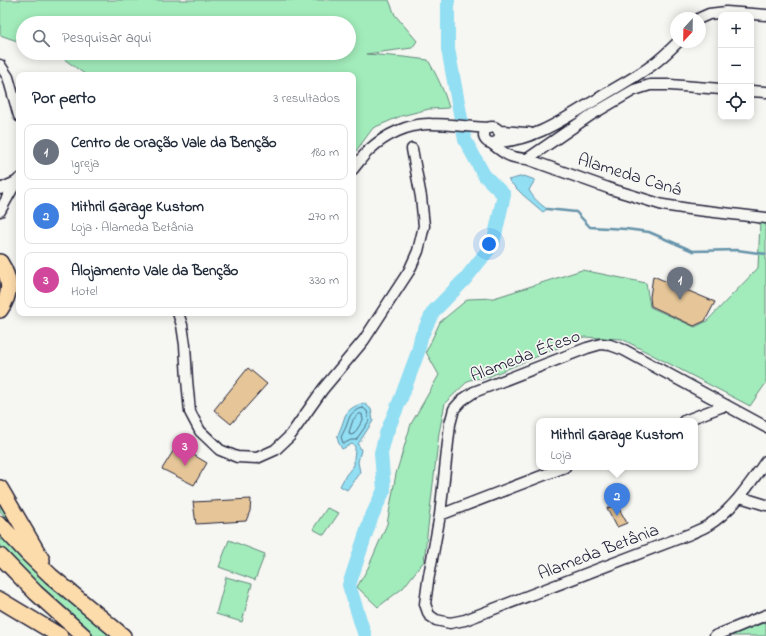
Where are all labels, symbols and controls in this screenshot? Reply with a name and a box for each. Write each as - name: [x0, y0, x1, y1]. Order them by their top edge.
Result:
- north arrow: [670, 12, 706, 48]
- map controls: [718, 12, 754, 120]
- button: +: [718, 12, 754, 48]
- search box: [16, 16, 356, 60]
- icon: search: [30, 27, 52, 49]
- text: Pesquisar aqui: [62, 27, 151, 49]
- button: −: [718, 48, 754, 84]
- button: locate: [718, 84, 754, 120]
- text: Por perto: [32, 86, 96, 111]
- text: 3 resultados: [273, 89, 340, 108]
- text: Centro de Oração Vale da Benção: [71, 132, 277, 154]
- text: 1: [44, 143, 48, 162]
- text: 180 m: [311, 143, 339, 162]
- street label: Alameda Caná: [574, 148, 685, 204]
- text: Igreja: [71, 154, 99, 173]
- text: Mithril Garage Kustom: [71, 196, 204, 218]
- text: 2: [43, 207, 49, 226]
- text: 270 m: [308, 207, 339, 226]
- text: Loja · Alameda Betânia: [71, 218, 194, 237]
- your location: [479, 234, 499, 254]
- text: Alojamento Vale da Benção: [71, 260, 238, 282]
- pin: 1: [667, 267, 693, 300]
- text: 3: [43, 271, 49, 290]
- text: 330 m: [309, 271, 339, 290]
- text: Hotel: [71, 282, 98, 301]
- street label: Alameda Éfeso: [467, 324, 585, 390]
- popup: [536, 418, 698, 470]
- text: Mithril Garage Kustom: [551, 424, 684, 446]
- pin: 3: [172, 433, 198, 466]
- text: Loja: [551, 446, 571, 465]
- pin: 2: [604, 483, 630, 516]
- street label: Alameda Betânia: [534, 518, 663, 588]

